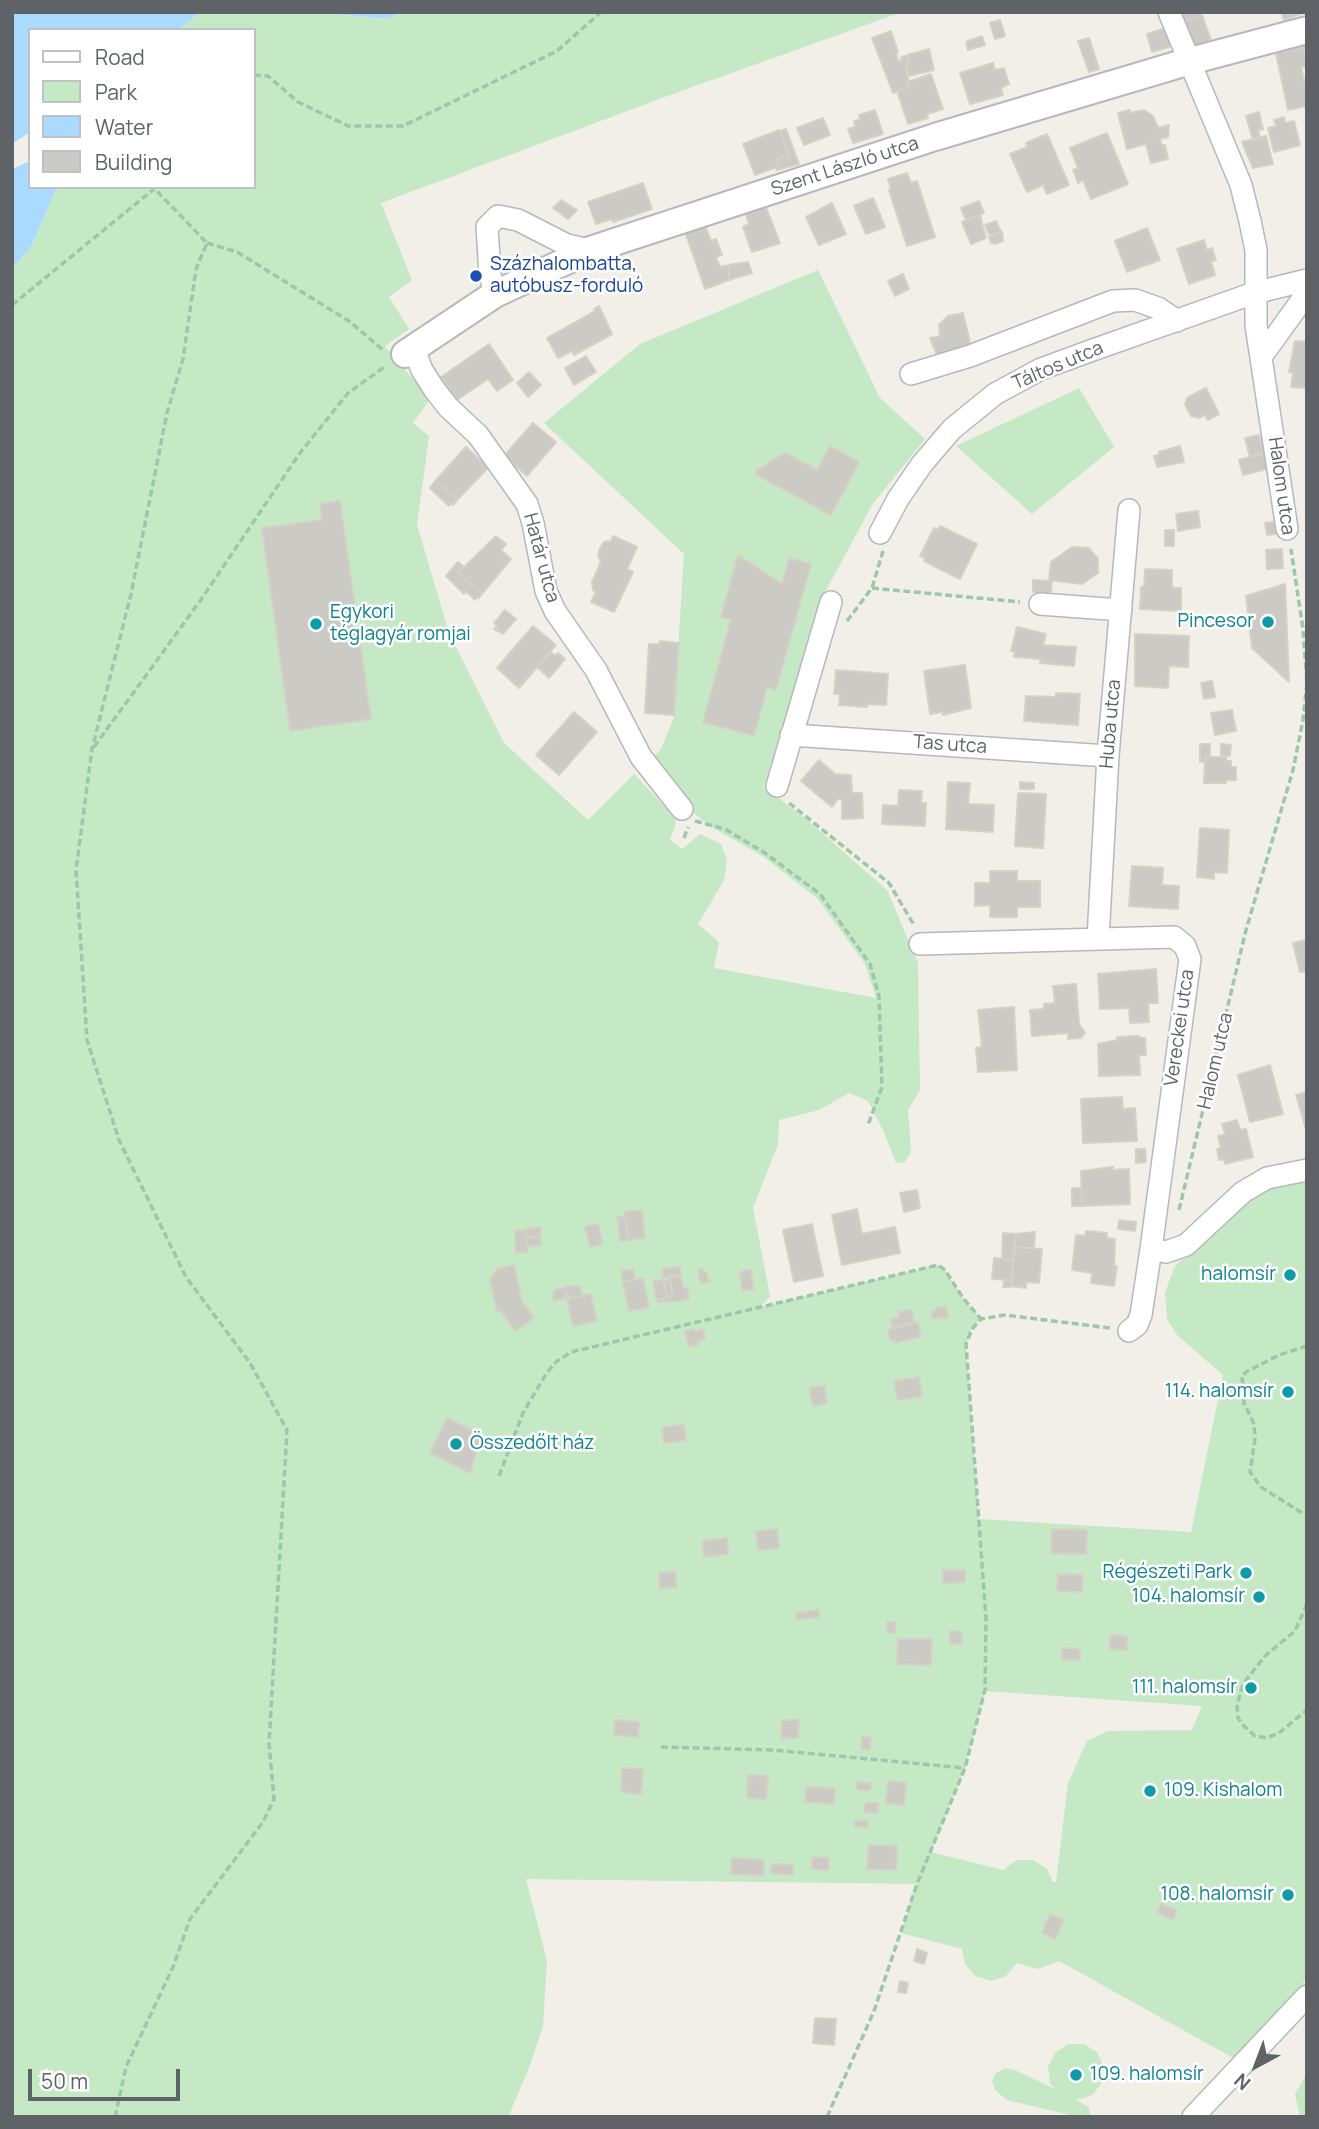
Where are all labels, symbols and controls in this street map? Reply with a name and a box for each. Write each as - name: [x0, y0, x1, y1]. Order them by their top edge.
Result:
- legend: [28, 28, 256, 189]
- text: Road: [95, 43, 145, 71]
- text: Park: [95, 78, 137, 106]
- text: Water: [95, 113, 153, 141]
- street label: Szent László utca: [768, 132, 922, 202]
- text: Building: [95, 148, 172, 176]
- place label: Százhalombatta, autóbusz-forduló: [490, 254, 643, 298]
- marker: Százhalombatta, autóbusz-forduló: [468, 268, 484, 284]
- street label: Táltos utca: [1009, 337, 1107, 395]
- street label: Halom utca: [1263, 436, 1299, 536]
- street label: Határ utca: [518, 511, 564, 605]
- place label: Egykori téglagyár romjai: [330, 602, 471, 646]
- place label: Pincesor: [1177, 611, 1254, 633]
- marker: Pincesor: [1260, 614, 1276, 630]
- marker: Egykori téglagyár romjai: [308, 616, 324, 632]
- street label: Huba utca: [1096, 678, 1126, 770]
- street label: Tas utca: [912, 731, 988, 759]
- street label: Vereckei utca: [1161, 968, 1199, 1088]
- street label: Halom utca: [1194, 1010, 1238, 1112]
- place label: halomsír: [1201, 1264, 1276, 1286]
- marker: halomsír: [1282, 1267, 1298, 1283]
- place label: 114. halomsír: [1165, 1381, 1274, 1403]
- marker: 114. halomsír: [1280, 1384, 1296, 1400]
- place label: Összedőlt ház: [470, 1433, 594, 1455]
- marker: Összedőlt ház: [448, 1436, 464, 1452]
- place label: Régészeti Park: [1102, 1562, 1232, 1584]
- marker: Régészeti Park: [1238, 1565, 1254, 1581]
- place label: 104. halomsír: [1132, 1586, 1245, 1608]
- marker: 104. halomsír: [1251, 1589, 1267, 1605]
- place label: 111. halomsír: [1132, 1677, 1237, 1699]
- marker: 111. halomsír: [1243, 1680, 1259, 1696]
- place label: 109. Kishalom: [1164, 1780, 1282, 1802]
- marker: 109. Kishalom: [1142, 1783, 1158, 1799]
- place label: 108. halomsír: [1160, 1884, 1274, 1906]
- marker: 108. halomsír: [1280, 1887, 1296, 1903]
- north arrow: [1221, 2031, 1291, 2101]
- scale bar: [32, 2056, 184, 2100]
- place label: 109. halomsír: [1090, 2064, 1204, 2086]
- text: 50 m: [41, 2067, 88, 2095]
- marker: 109. halomsír: [1068, 2067, 1084, 2083]
- text: N: [1229, 2068, 1256, 2096]

